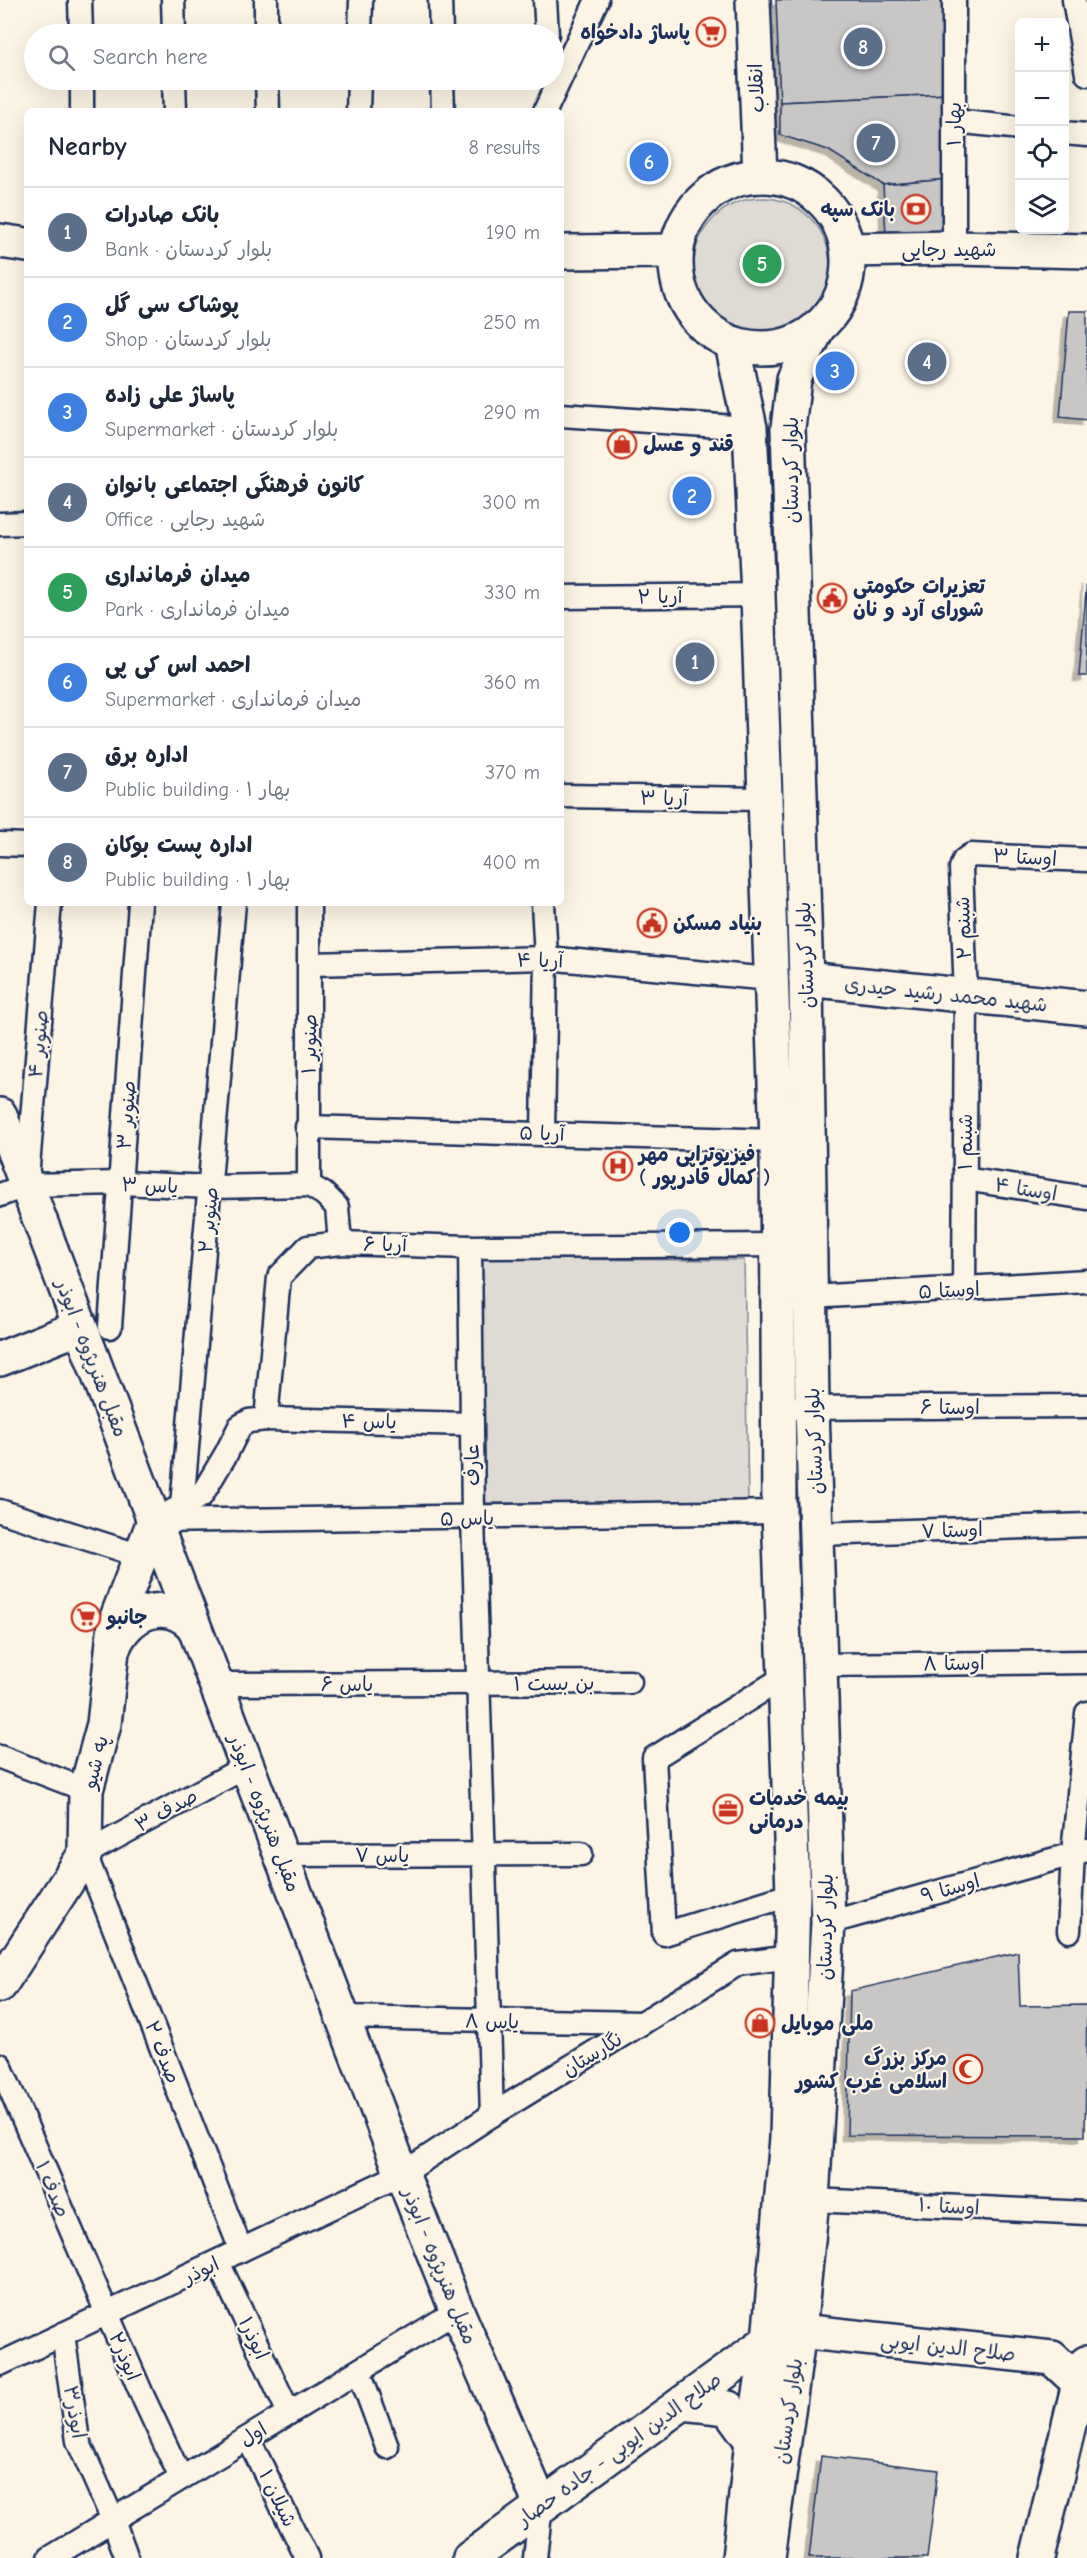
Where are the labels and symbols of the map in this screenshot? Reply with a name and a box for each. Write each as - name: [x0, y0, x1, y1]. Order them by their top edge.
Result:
- supermarket icon: پاساژ دادخواه: [695, 16, 727, 48]
- place label: پاساژ دادخواه: [580, 21, 690, 46]
- pin: 8: [844, 24, 882, 70]
- street label: انقلاب: [744, 63, 769, 113]
- street label: بهار ۱: [943, 102, 966, 146]
- pin: 7: [856, 120, 896, 166]
- pin: 6: [630, 140, 668, 184]
- bank icon: بانک سپه: [900, 193, 932, 225]
- place label: بانک سپه: [820, 198, 895, 222]
- street label: شهید رجایی: [901, 238, 997, 262]
- pin: 5: [742, 242, 782, 286]
- pin: 4: [908, 340, 946, 385]
- pin: 3: [816, 348, 854, 394]
- street label: بلوار کردستان: [780, 417, 803, 523]
- shop icon: قند و عسل: [606, 428, 638, 460]
- place label: قند و عسل: [643, 433, 734, 457]
- pin: 2: [672, 474, 712, 518]
- place label: تعزیرات حکومتی شورای آرد و نان: [853, 575, 986, 622]
- public building icon: تعزیرات حکومتی شورای آرد و نان: [816, 582, 848, 614]
- street label: آریا ۲: [637, 585, 684, 608]
- pin: 1: [676, 640, 714, 684]
- street label: آریا ۳: [640, 787, 689, 810]
- street label: اوستا ۳: [992, 844, 1058, 871]
- street label: شبنم ۲: [951, 896, 979, 960]
- street label: بلوار کردستان: [792, 901, 819, 1009]
- public building icon: بنیاد مسکن: [636, 907, 668, 939]
- place label: بنیاد مسکن: [673, 912, 762, 936]
- street label: آریا ۴: [516, 949, 565, 972]
- street label: شهید محمد رشید حیدری: [843, 972, 1049, 1017]
- street label: صنوبر ۴: [24, 1009, 55, 1079]
- street label: صنوبر ۱: [297, 1014, 324, 1074]
- street label: صنوبر ۳: [113, 1080, 142, 1151]
- street label: شبنم ۱: [954, 1114, 980, 1170]
- street label: آریا ۵: [519, 1121, 566, 1146]
- place label: فیزیوتراپی مهر ( کمال قادرپور ): [637, 1143, 770, 1190]
- hospital icon: فیزیوتراپی مهر ( کمال قادرپور ): [602, 1150, 634, 1182]
- street label: یاس ۳: [121, 1173, 179, 1198]
- street label: اوستا ۴: [993, 1173, 1059, 1206]
- street label: صنوبر ۲: [194, 1186, 225, 1254]
- your location: [665, 1218, 694, 1247]
- street label: آریا ۶: [363, 1233, 408, 1256]
- street label: مقبل هنرپژوه - ابوذر: [49, 1274, 132, 1441]
- street label: اوستا ۵: [918, 1277, 980, 1304]
- street label: بلوار کردستان: [801, 1387, 828, 1495]
- street label: اوستا ۶: [920, 1396, 980, 1419]
- street label: یاس ۴: [341, 1410, 397, 1433]
- street label: عارف: [461, 1444, 484, 1486]
- street label: یاس ۵: [440, 1507, 494, 1530]
- street label: اوستا ۷: [921, 1518, 983, 1543]
- supermarket icon: جانبو: [70, 1601, 102, 1633]
- place label: جانبو: [105, 1606, 147, 1630]
- street label: اوستا ۸: [923, 1651, 985, 1676]
- street label: بن بست ۱: [513, 1671, 595, 1696]
- street label: یاس ۶: [321, 1673, 373, 1696]
- street label: مقبل هنرپژوه - ابوذر: [222, 1729, 305, 1896]
- street label: په شیو: [77, 1733, 114, 1793]
- street label: صدف ۳: [131, 1784, 202, 1837]
- place label: بیمه خدمات درمانی: [749, 1787, 849, 1834]
- office icon: بیمه خدمات درمانی: [712, 1793, 744, 1825]
- street label: یاس ۷: [355, 1844, 409, 1867]
- street label: اوستا ۹: [918, 1869, 982, 1908]
- street label: بلوار کردستان: [813, 1873, 838, 1981]
- shop icon: ملی موبایل: [744, 2007, 776, 2039]
- street label: یاس ۸: [465, 2010, 519, 2033]
- place label: ملی موبایل: [781, 2012, 874, 2036]
- street label: صدف ۲: [140, 2018, 185, 2087]
- street label: نگارستان: [558, 2028, 626, 2081]
- place label: مرکز بزرگ اسلامی غرب کشور: [794, 2046, 947, 2094]
- mosque icon: مرکز بزرگ اسلامی غرب کشور: [952, 2053, 984, 2085]
- street label: صدف ۱: [30, 2158, 75, 2221]
- street label: مقبل هنرپژوه - ابوذر: [396, 2183, 481, 2348]
- street label: اوستا ۱۰: [918, 2193, 980, 2220]
- street label: ابوذر: [178, 2252, 223, 2290]
- street label: ابوذر۱: [234, 2313, 273, 2363]
- street label: ابوذر۲: [104, 2328, 145, 2384]
- street label: صلاح الدین ایوبی: [879, 2329, 1017, 2368]
- street label: بلوار کردستان: [770, 2357, 807, 2466]
- street label: صلاح الدین ایوبی - جاده حصار: [511, 2368, 727, 2534]
- street label: ابوذر۳: [59, 2384, 90, 2440]
- street label: اول: [236, 2417, 271, 2451]
- street label: شیلان ۱: [254, 2466, 301, 2531]

